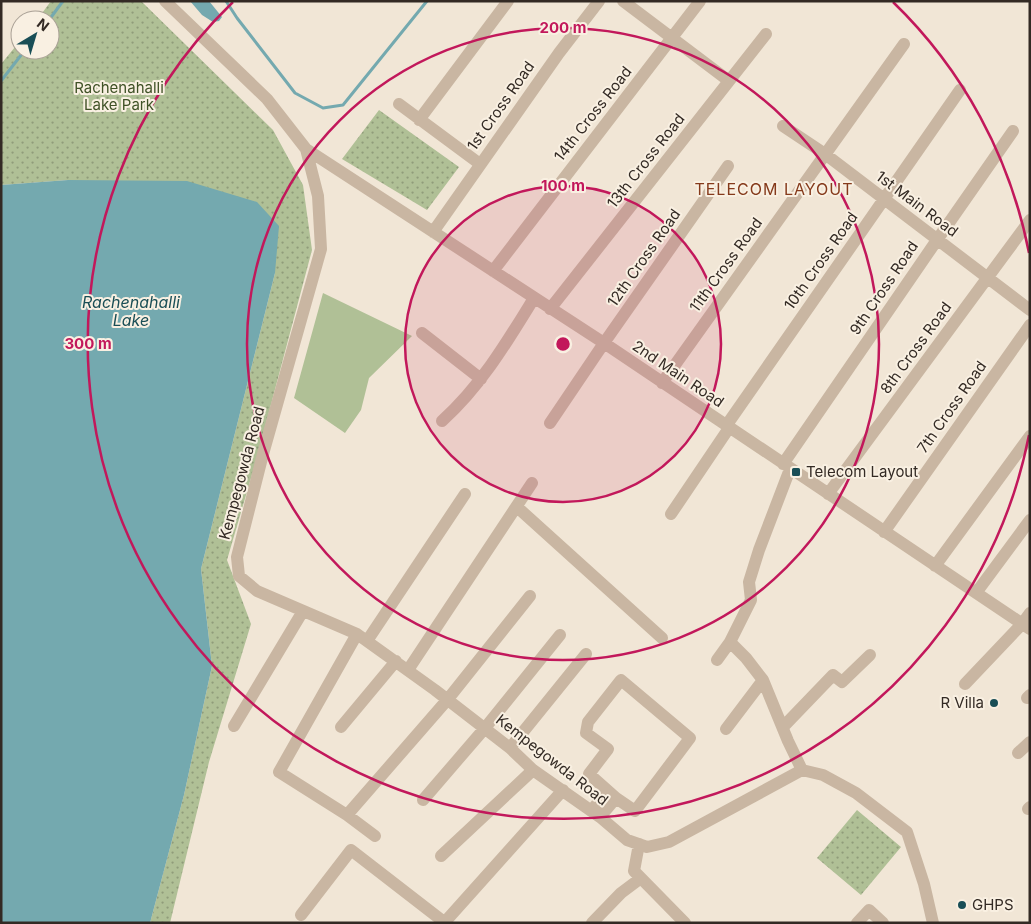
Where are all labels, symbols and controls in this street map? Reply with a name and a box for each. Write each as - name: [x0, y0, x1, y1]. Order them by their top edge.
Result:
- north arrow: [10, 10, 60, 60]
- text: N: [34, 14, 53, 34]
- text: 200 m: [540, 18, 586, 37]
- street label: 1st Cross Road: [463, 57, 538, 154]
- street label: 14th Cross Road: [550, 62, 636, 165]
- park label: Rachenahalli Lake Park: [74, 78, 164, 114]
- street label: 13th Cross Road: [603, 110, 688, 212]
- street label: 1st Main Road: [872, 167, 962, 241]
- text: 100 m: [541, 176, 585, 195]
- district label: TELECOM LAYOUT: [694, 179, 854, 199]
- street label: 12th Cross Road: [603, 205, 684, 310]
- street label: 10th Cross Road: [780, 208, 861, 313]
- street label: 11th Cross Road: [685, 214, 766, 316]
- street label: 9th Cross Road: [845, 237, 922, 338]
- water label: Rachenahalli Lake: [82, 292, 181, 330]
- street label: 8th Cross Road: [876, 298, 955, 397]
- text: 300 m: [64, 334, 112, 353]
- centre of rings: [554, 335, 572, 353]
- street label: 2nd Main Road: [629, 336, 728, 411]
- street label: 7th Cross Road: [913, 357, 990, 456]
- street label: Kempegowda Road: [215, 404, 268, 542]
- place label: Telecom Layout: [806, 462, 918, 481]
- marker: Telecom Layout: [790, 466, 802, 478]
- place label: R Villa: [940, 693, 984, 712]
- marker: R Villa: [988, 697, 1000, 709]
- street label: Kempegowda Road: [492, 710, 612, 809]
- place label: GHPS: [972, 895, 1014, 914]
- marker: GHPS: [956, 899, 968, 911]

